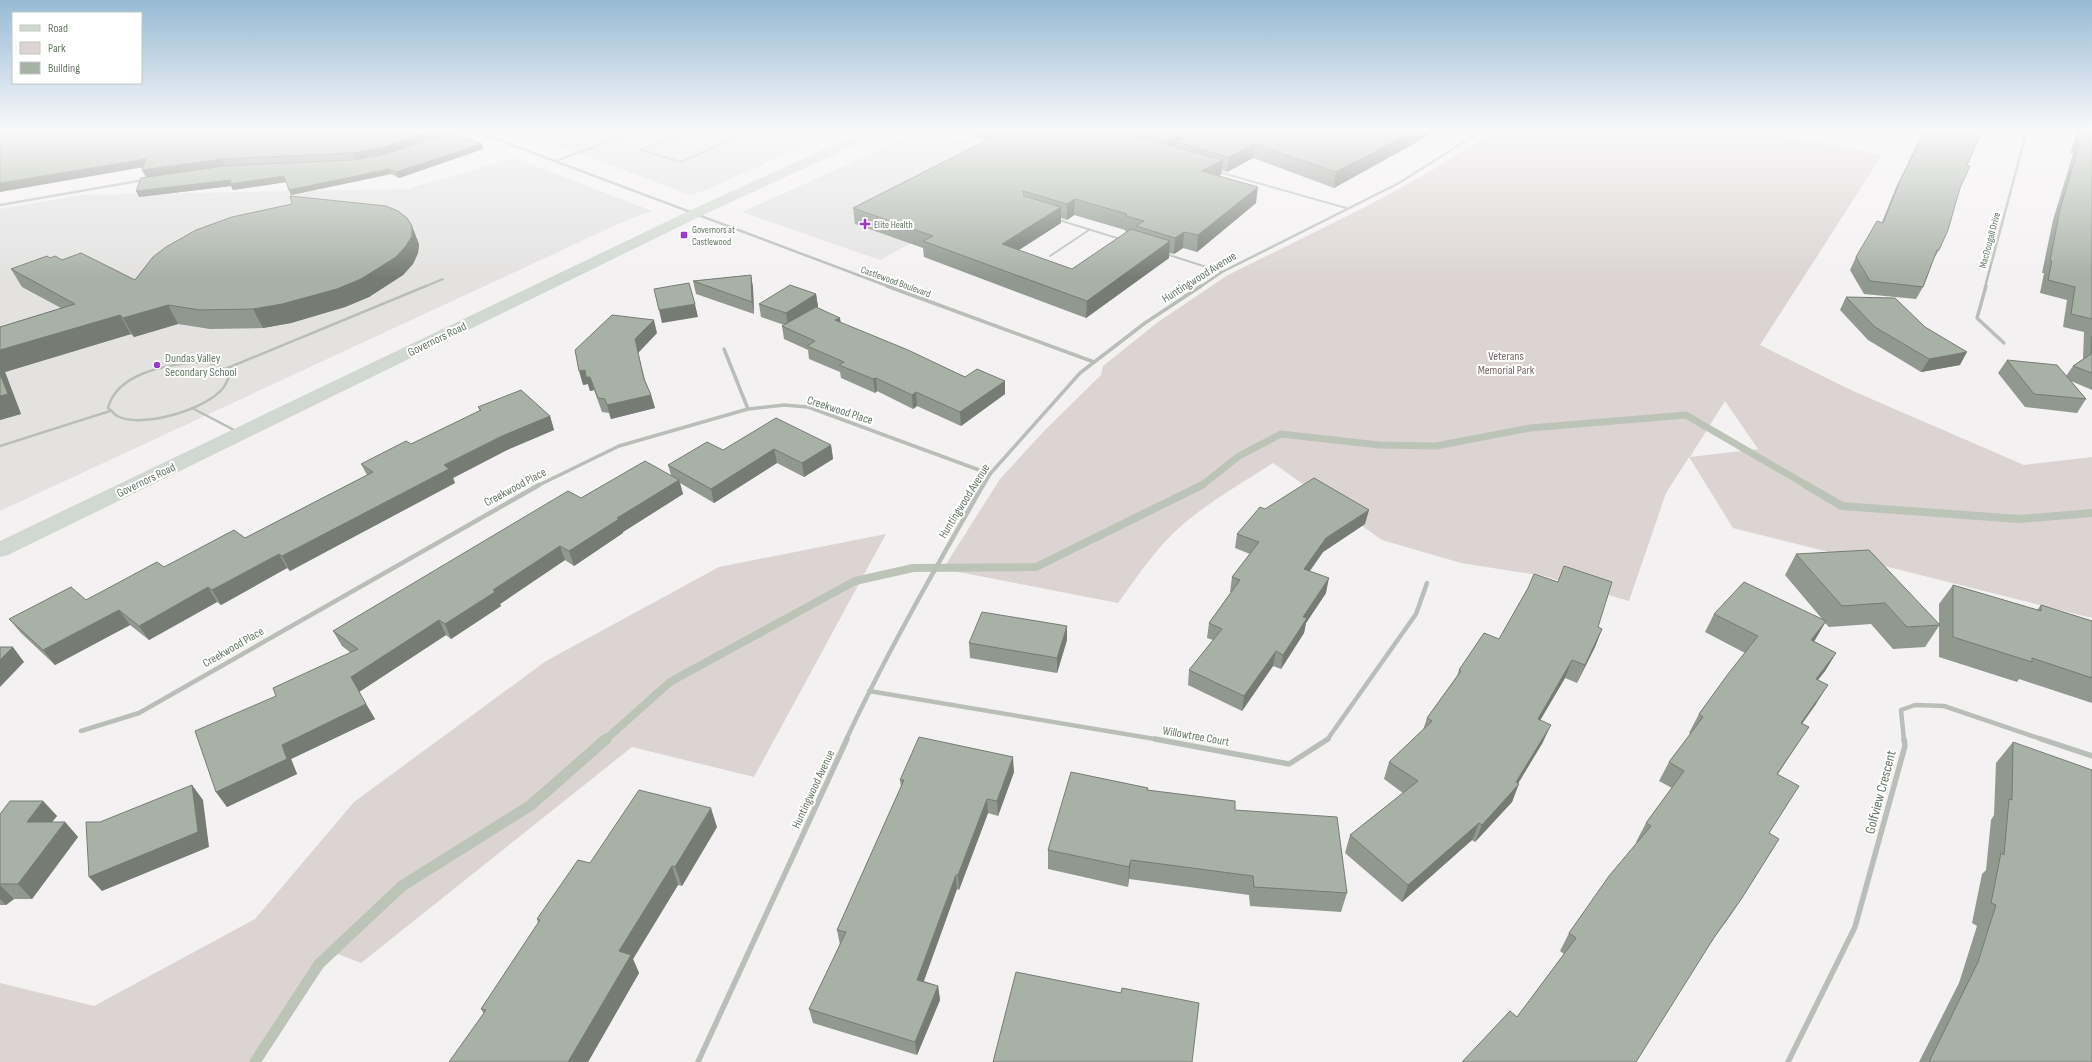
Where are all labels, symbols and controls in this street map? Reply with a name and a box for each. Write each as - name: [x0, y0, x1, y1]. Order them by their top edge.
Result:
- legend: [12, 12, 142, 84]
- text: Road: [48, 21, 68, 36]
- text: Park: [48, 41, 66, 56]
- text: Building: [48, 61, 80, 76]
- street label: MacDougall Drive: [1977, 211, 2003, 270]
- marker: Elite Health: [859, 218, 871, 230]
- place label: Elite Health: [874, 219, 913, 231]
- place label: Governors at Castlewood: [692, 224, 735, 248]
- marker: Governors at Castlewood: [679, 230, 689, 240]
- street label: Huntingwood Avenue: [1159, 248, 1239, 306]
- street label: Castlewood Boulevard: [859, 264, 932, 300]
- street label: Governors Road: [405, 319, 469, 360]
- park label: Veterans Memorial Park: [1478, 349, 1535, 378]
- place label: Dundas Valley Secondary School: [165, 351, 237, 380]
- marker: Dundas Valley Secondary School: [152, 360, 162, 370]
- street label: Creekwood Place: [805, 393, 875, 428]
- street label: Governors Road: [114, 460, 178, 501]
- street label: Huntingwood Avenue: [936, 461, 993, 541]
- street label: Creekwood Place: [482, 465, 549, 510]
- street label: Creekwood Place: [200, 624, 267, 671]
- street label: Willowtree Court: [1161, 723, 1231, 750]
- street label: Huntingwood Avenue: [789, 747, 838, 831]
- street label: Golfview Crescent: [1861, 748, 1900, 836]

